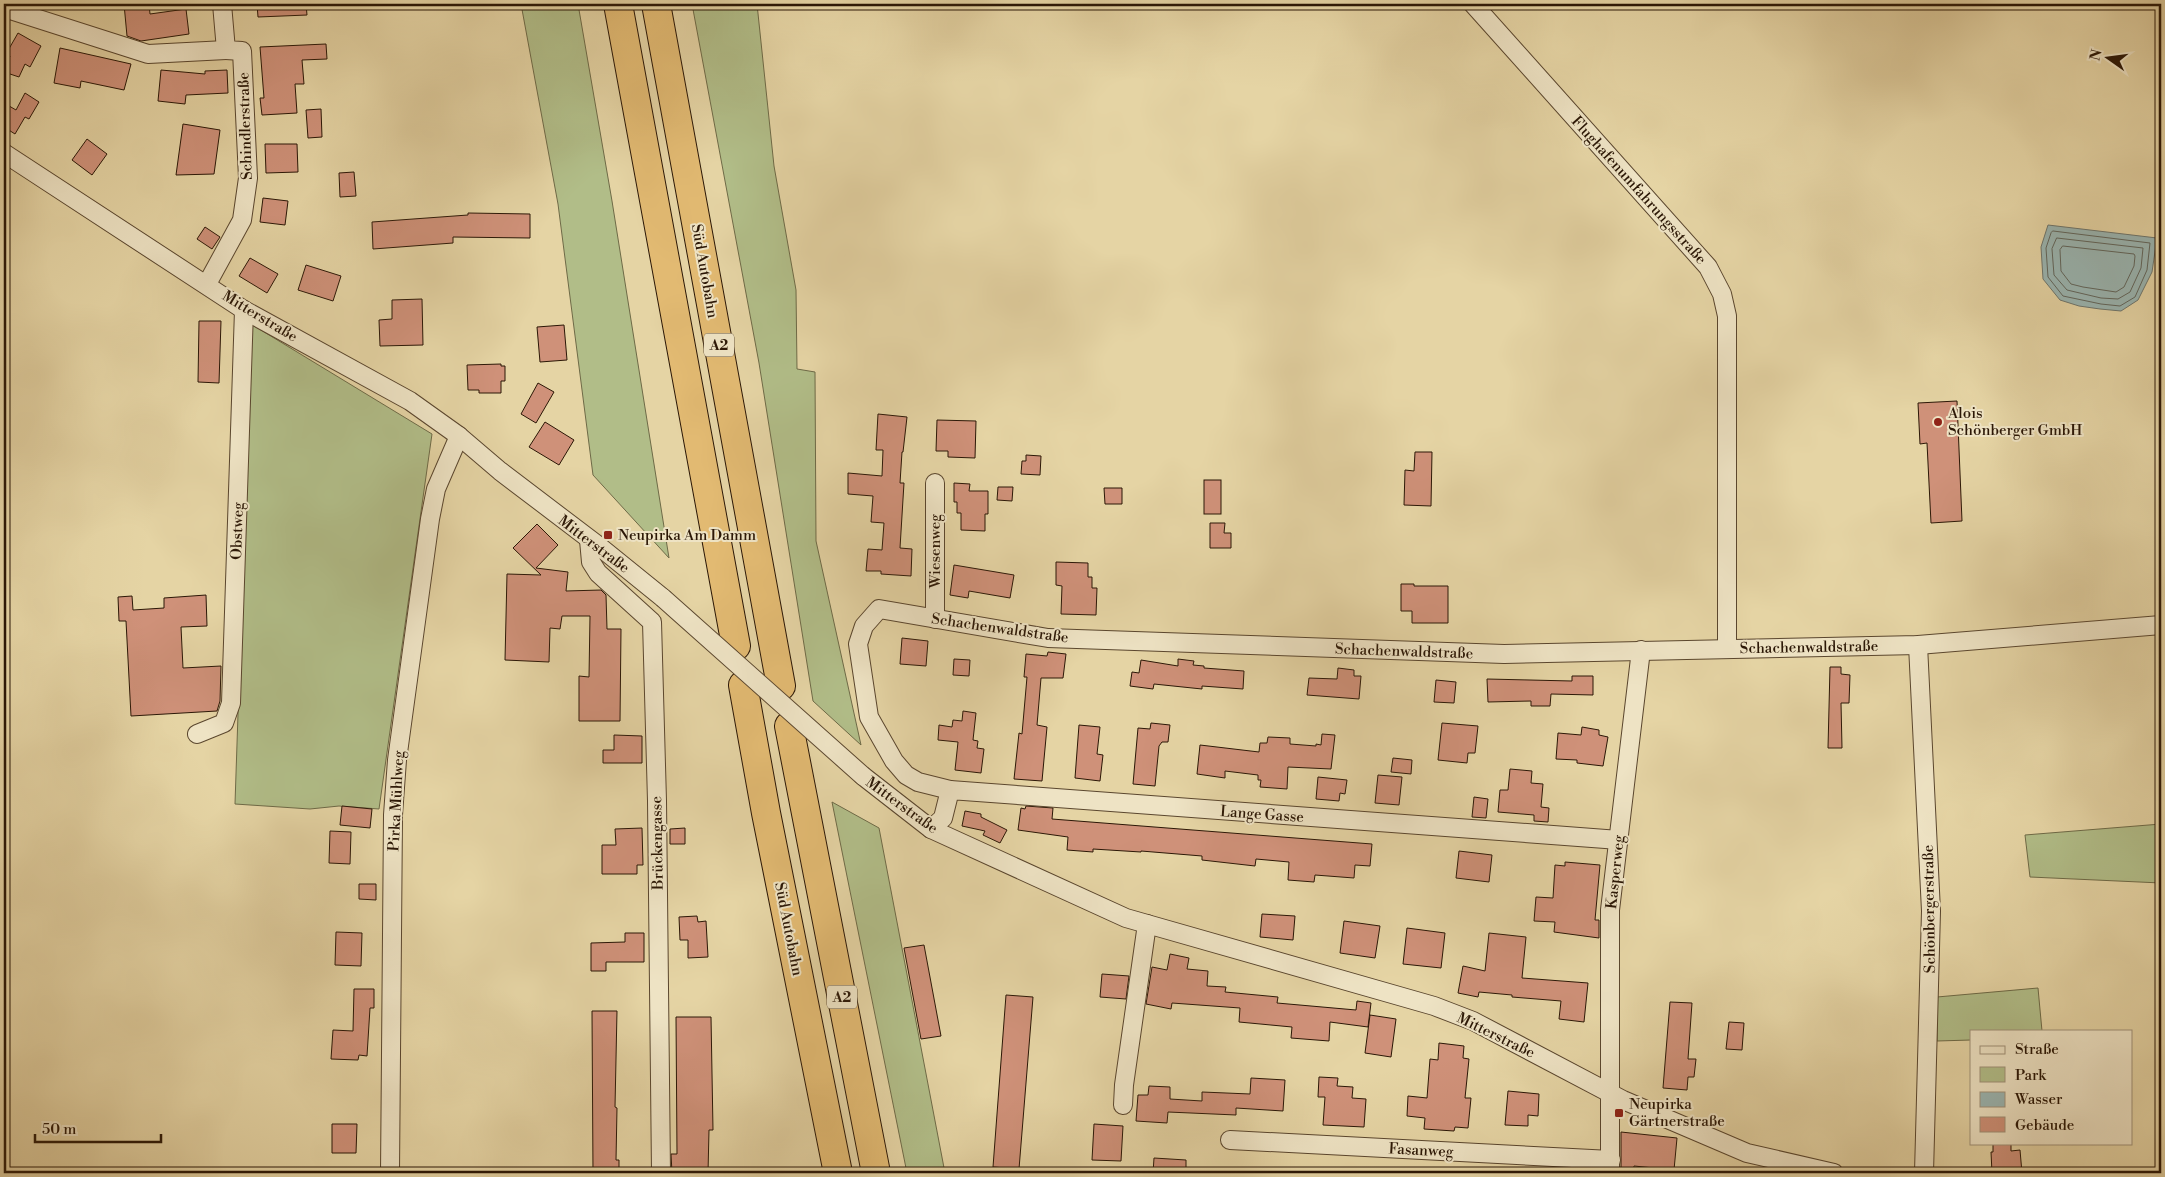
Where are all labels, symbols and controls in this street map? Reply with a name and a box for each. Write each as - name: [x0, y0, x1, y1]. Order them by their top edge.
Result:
- north arrow: [2082, 32, 2132, 82]
- text: N: [2086, 48, 2106, 63]
- street label: Schindlerstraße: [234, 72, 257, 180]
- street label: Flughafenumfahrungsstraße: [1567, 112, 1710, 268]
- street label: Süd Autobahn: [687, 223, 722, 320]
- street label: Mitterstraße: [219, 287, 301, 346]
- road number: A2: [704, 334, 734, 356]
- place label: Alois Schönberger GmbH: [1947, 404, 2082, 440]
- marker: Alois Schönberger GmbH: [1932, 416, 1944, 428]
- street label: Obstweg: [227, 502, 248, 560]
- street label: Mitterstraße: [554, 511, 633, 577]
- street label: Wiesenweg: [926, 514, 945, 589]
- place label: Neupirka Am Damm: [618, 526, 756, 545]
- marker: Neupirka Am Damm: [602, 529, 614, 541]
- street label: Schachenwaldstraße: [930, 609, 1070, 648]
- street label: Schachenwaldstraße: [1740, 637, 1878, 658]
- street label: Schachenwaldstraße: [1334, 640, 1474, 663]
- street label: Pirka Mühlweg: [384, 750, 409, 852]
- street label: Mitterstraße: [862, 773, 942, 838]
- street label: Brückengasse: [647, 796, 668, 891]
- street label: Lange Gasse: [1219, 802, 1305, 827]
- street label: Kasperweg: [1602, 834, 1629, 910]
- street label: Schönbergerstraße: [1919, 845, 1940, 973]
- street label: Süd Autobahn: [770, 881, 807, 978]
- road number: A2: [827, 986, 857, 1009]
- street label: Mitterstraße: [1454, 1008, 1538, 1063]
- legend: [1970, 1030, 2132, 1144]
- text: Straße: [2015, 1040, 2059, 1059]
- text: Park: [2015, 1066, 2047, 1085]
- text: Wasser: [2014, 1090, 2063, 1109]
- place label: Neupirka Gärtnerstraße: [1629, 1095, 1725, 1131]
- marker: Neupirka Gärtnerstraße: [1613, 1107, 1625, 1119]
- scale bar: [35, 1112, 161, 1144]
- text: Gebäude: [2015, 1116, 2074, 1135]
- text: 50 m: [42, 1120, 76, 1139]
- street label: Fasanweg: [1388, 1139, 1454, 1162]

